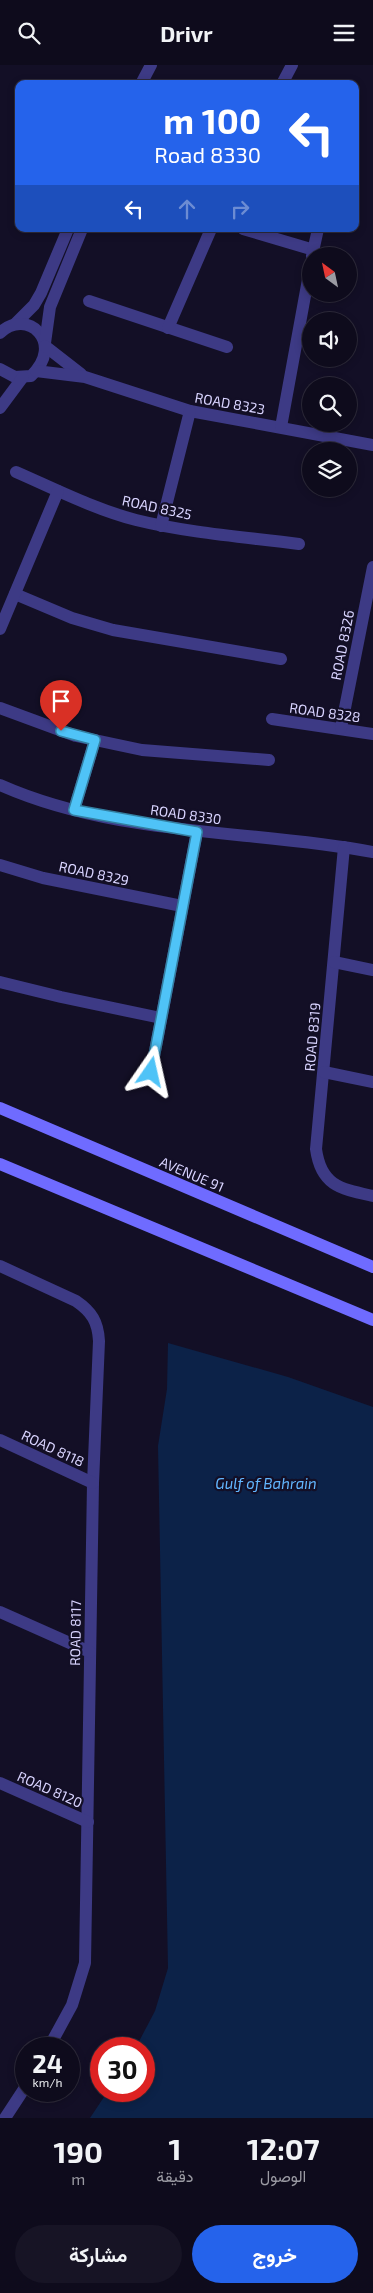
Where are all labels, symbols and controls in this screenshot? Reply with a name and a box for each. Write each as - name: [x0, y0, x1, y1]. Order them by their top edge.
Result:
- icon: search: [15, 19, 43, 47]
- icon: menu: [330, 19, 358, 47]
- text: Drivr: [160, 20, 213, 46]
- text: 100 m: [163, 99, 261, 141]
- icon: left: [279, 100, 344, 165]
- text: Road 8330: [154, 141, 261, 167]
- icon: left: [120, 195, 148, 223]
- icon: ahead: [173, 195, 201, 223]
- icon: right: [226, 195, 254, 223]
- north arrow: [302, 247, 358, 303]
- map controls: [302, 247, 357, 497]
- button: sound: [302, 312, 357, 367]
- button: search: [302, 377, 357, 432]
- street label: ROAD 8323: [194, 388, 266, 418]
- button: layers: [302, 442, 357, 497]
- street label: ROAD 8325: [121, 491, 193, 523]
- street label: ROAD 8326: [327, 608, 357, 682]
- pin: [40, 680, 82, 731]
- icon: arrive: [47, 687, 75, 715]
- street label: ROAD 8328: [288, 699, 362, 725]
- street label: ROAD 8330: [149, 801, 223, 827]
- street label: ROAD 8329: [57, 857, 131, 889]
- street label: ROAD 8319: [301, 1002, 323, 1072]
- position arrow: [124, 1045, 176, 1097]
- street label: AVENUE 91: [157, 1153, 227, 1195]
- street label: ROAD 8118: [19, 1426, 87, 1470]
- water label: Gulf of Bahrain: [215, 1474, 317, 1492]
- street label: ROAD 8117: [66, 1600, 84, 1666]
- street label: ROAD 8120: [15, 1767, 85, 1811]
- speed limit sign: 30: [90, 2037, 155, 2102]
- text: 24: [32, 2048, 63, 2078]
- text: km/h: [33, 2075, 62, 2089]
- text: 1: [168, 2130, 181, 2166]
- text: 12:07: [247, 2130, 320, 2166]
- text: 190: [53, 2133, 103, 2169]
- text: دقيقة: [156, 2166, 193, 2185]
- text: الوصول: [260, 2166, 306, 2185]
- text: m: [71, 2169, 85, 2188]
- button: مشاركة: [15, 2225, 182, 2283]
- button: خروج: [192, 2225, 358, 2283]

